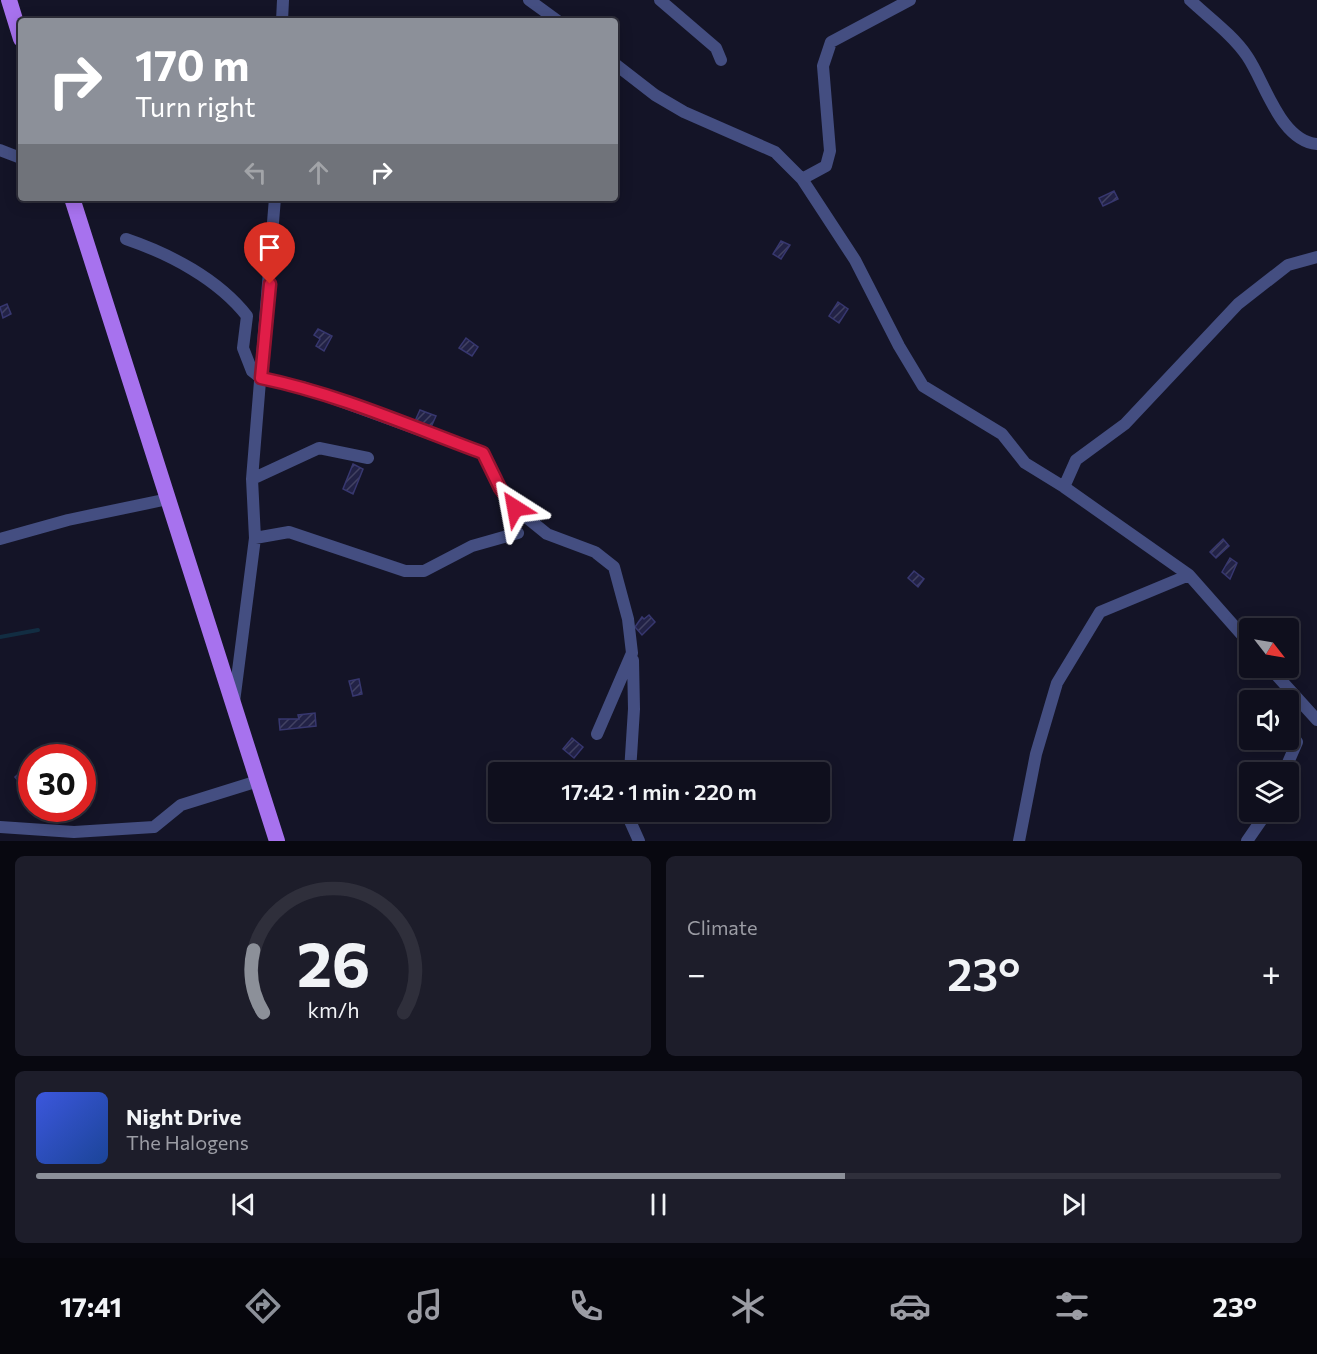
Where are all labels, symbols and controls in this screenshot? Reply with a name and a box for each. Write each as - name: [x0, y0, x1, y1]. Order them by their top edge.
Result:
- text: 170 m: [135, 38, 249, 90]
- icon: right: [36, 42, 114, 120]
- text: Turn right: [135, 90, 255, 123]
- icon: left: [239, 156, 272, 189]
- icon: ahead: [302, 156, 335, 189]
- icon: right: [365, 156, 398, 189]
- pin: [244, 222, 295, 284]
- icon: arrive: [253, 231, 286, 264]
- position arrow: [483, 476, 547, 540]
- north arrow: [1239, 618, 1299, 678]
- map controls: [1239, 618, 1299, 822]
- button: sound: [1239, 690, 1299, 750]
- speed limit sign: 30: [18, 744, 96, 822]
- button: layers: [1239, 762, 1299, 822]
- text: 17:42 · 1 min · 220 m: [561, 778, 757, 805]
- text: Climate: [687, 915, 757, 939]
- text: 26: [296, 924, 370, 1000]
- text: 23°: [947, 945, 1020, 1000]
- text: −: [687, 952, 706, 993]
- text: +: [1262, 952, 1281, 993]
- text: km/h: [307, 996, 359, 1022]
- text: Night Drive: [126, 1103, 241, 1130]
- text: The Halogens: [126, 1130, 249, 1154]
- icon: previous: [227, 1188, 260, 1221]
- icon: pause: [642, 1188, 675, 1221]
- icon: next: [1057, 1188, 1090, 1221]
- icon: directions: [242, 1285, 284, 1327]
- icon: music: [404, 1285, 446, 1327]
- icon: phone: [565, 1285, 607, 1327]
- icon: climate: [727, 1285, 769, 1327]
- icon: car: [889, 1285, 931, 1327]
- icon: filters: [1051, 1285, 1093, 1327]
- text: 17:41: [60, 1290, 122, 1323]
- text: 23°: [1213, 1290, 1257, 1323]

